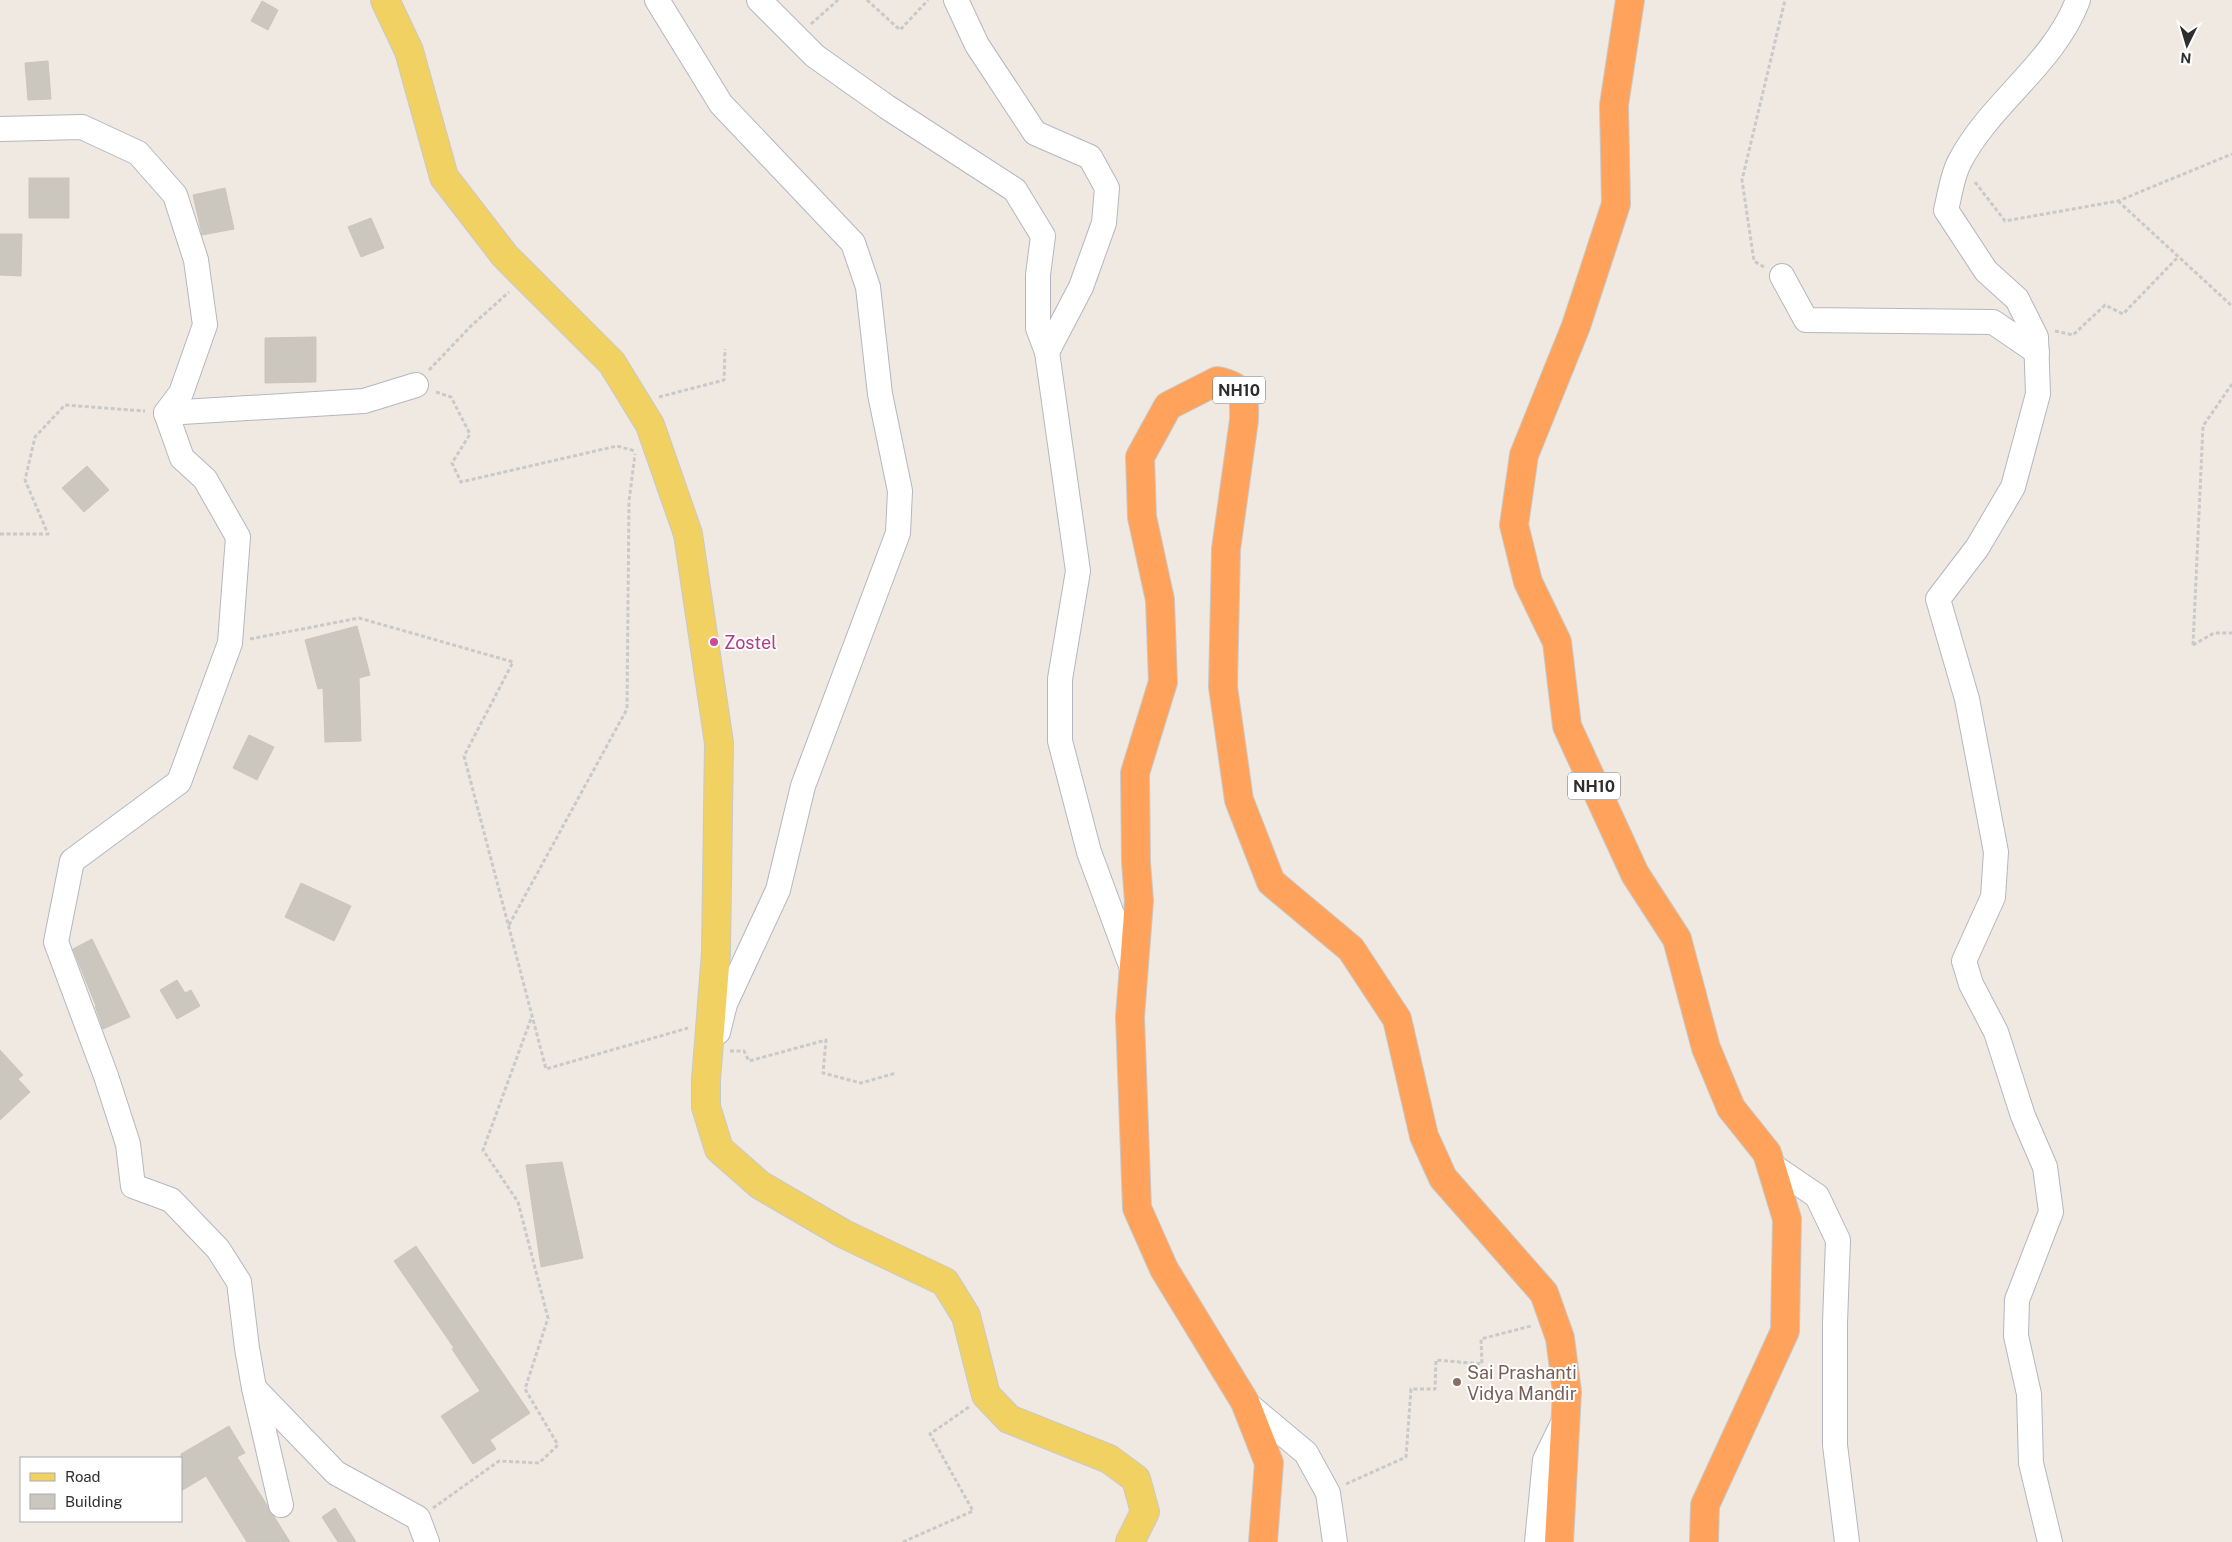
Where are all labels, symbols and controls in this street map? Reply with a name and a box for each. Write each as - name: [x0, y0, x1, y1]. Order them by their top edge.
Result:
- north arrow: [2162, 20, 2212, 70]
- text: N: [2180, 50, 2192, 66]
- road number: NH10: [1213, 376, 1265, 404]
- place label: Zostel: [724, 632, 777, 653]
- marker: Zostel: [708, 636, 720, 648]
- road number: NH10: [1568, 772, 1620, 799]
- place label: Sai Prashanti Vidya Mandir: [1467, 1362, 1577, 1404]
- marker: Sai Prashanti Vidya Mandir: [1451, 1376, 1463, 1388]
- legend: [20, 1457, 182, 1522]
- text: Road: [65, 1468, 101, 1485]
- text: Building: [65, 1493, 123, 1510]

